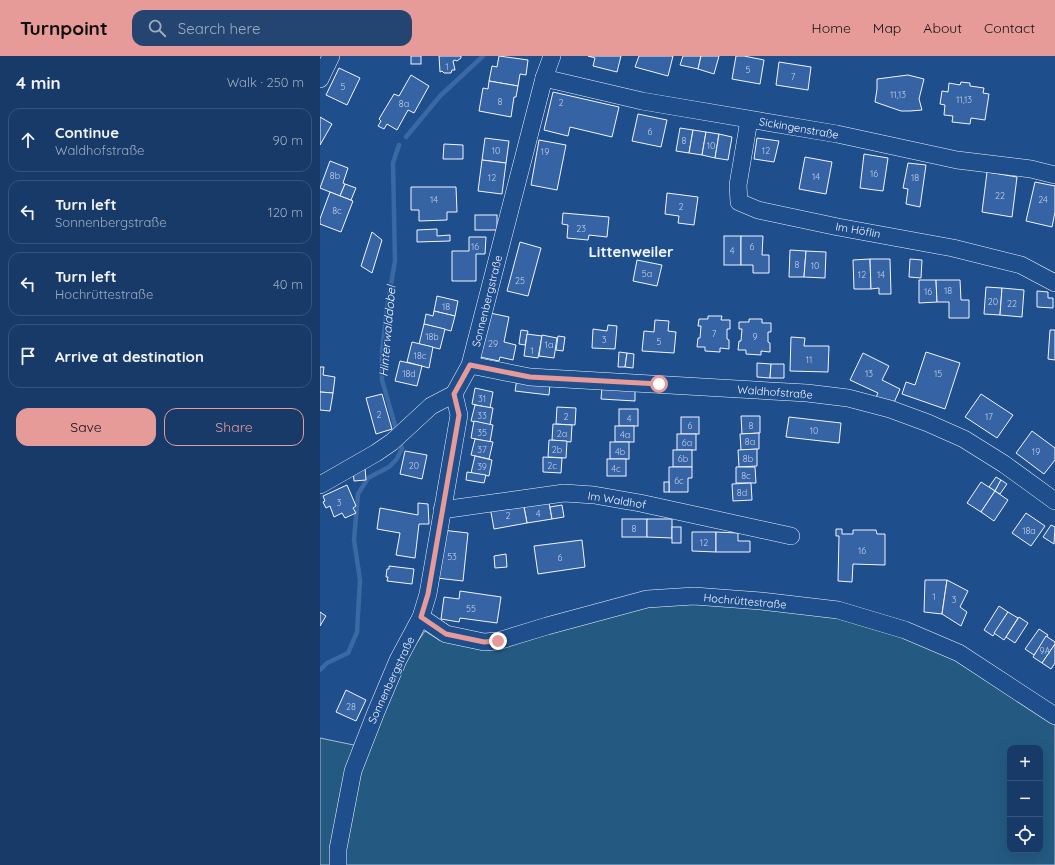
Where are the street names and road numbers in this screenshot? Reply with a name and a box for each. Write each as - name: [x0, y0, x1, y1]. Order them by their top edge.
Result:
- street label: Sickingenstraße: [758, 114, 840, 142]
- street label: Im Höflin: [834, 219, 882, 241]
- street label: Sonnenbergstraße: [469, 254, 505, 348]
- street label: Waldhofstraße: [737, 382, 813, 402]
- street label: Im Waldhof: [587, 488, 647, 512]
- street label: Hochrüttestraße: [703, 590, 787, 612]
- street label: Sonnenbergstraße: [365, 634, 417, 726]

